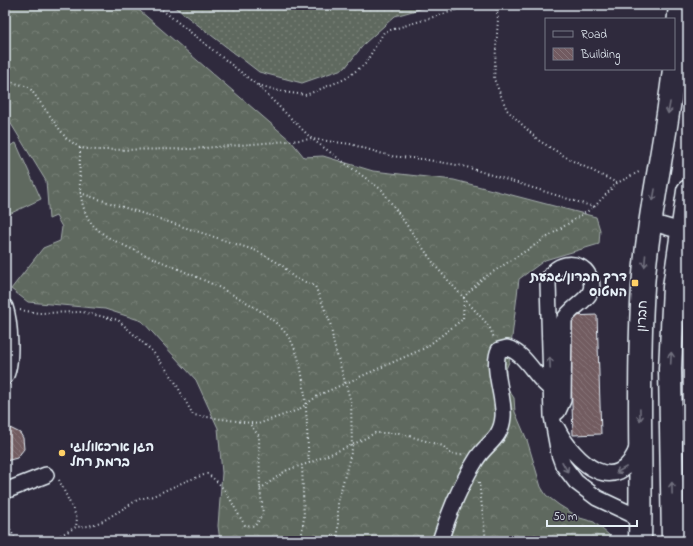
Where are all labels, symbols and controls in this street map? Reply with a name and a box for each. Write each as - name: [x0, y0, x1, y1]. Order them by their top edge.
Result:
- legend: [545, 18, 675, 70]
- text: Road: [581, 26, 607, 44]
- text: Building: [580, 46, 620, 65]
- one-way arrow: [665, 101, 673, 114]
- one-way arrow: [650, 188, 658, 201]
- one-way arrow: [642, 254, 649, 267]
- place label: דרך חברון/גבעת המטוס: [529, 268, 627, 302]
- marker: דרך חברון/גבעת המטוס: [630, 278, 640, 288]
- street label: חברון: [632, 300, 653, 332]
- one-way arrow: [667, 352, 675, 365]
- one-way arrow: [546, 357, 554, 370]
- one-way arrow: [636, 408, 644, 421]
- place label: הגן ארכאולוגי ברמת רחל: [70, 438, 154, 472]
- marker: הגן ארכאולוגי ברמת רחל: [57, 448, 67, 458]
- one-way arrow: [561, 461, 569, 473]
- one-way arrow: [615, 466, 627, 474]
- one-way arrow: [669, 482, 676, 495]
- scale bar: [547, 502, 637, 528]
- text: 50 m: [553, 508, 577, 526]

